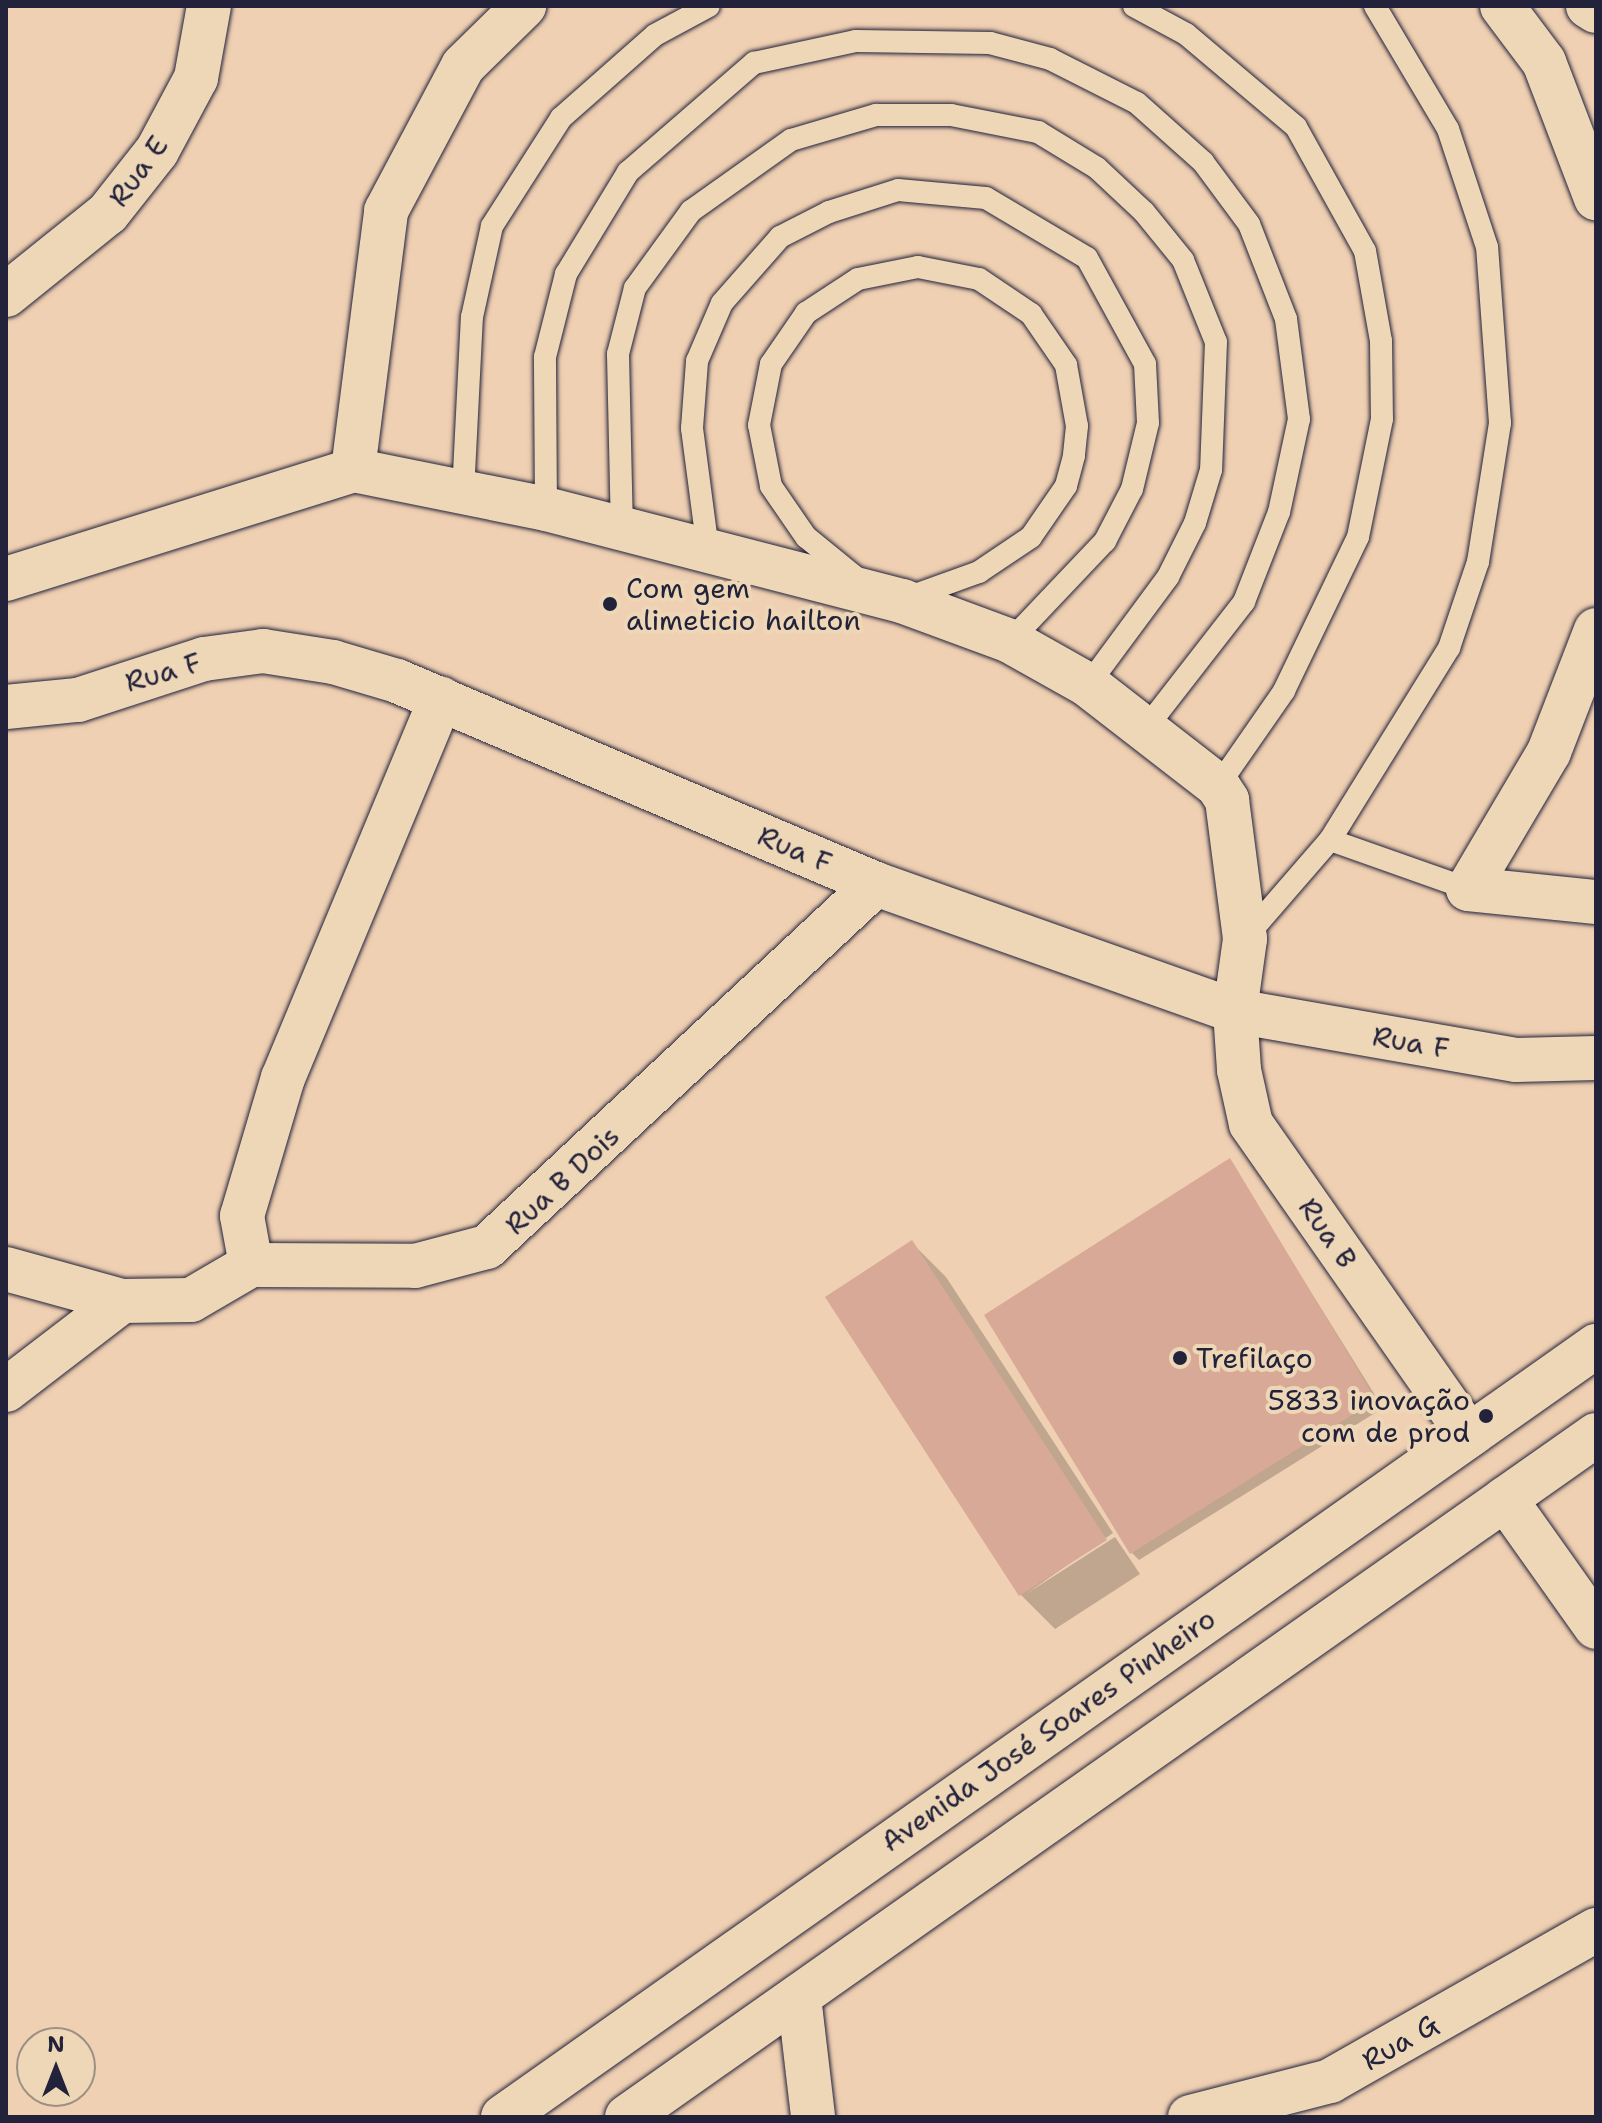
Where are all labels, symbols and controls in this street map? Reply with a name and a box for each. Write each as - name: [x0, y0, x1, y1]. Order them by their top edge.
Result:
- street label: Rua E: [101, 129, 175, 213]
- place label: Com gem alimeticio hailton: [626, 571, 861, 637]
- marker: Com gem alimeticio hailton: [601, 595, 619, 613]
- street label: Rua F: [121, 645, 205, 699]
- street label: Rua F: [753, 818, 837, 880]
- street label: Rua F: [1370, 1019, 1452, 1065]
- street label: Rua B Dois: [498, 1119, 626, 1241]
- street label: Rua B: [1292, 1191, 1364, 1275]
- place label: Trefilaço: [1196, 1341, 1313, 1375]
- marker: Trefilaço: [1171, 1349, 1189, 1367]
- place label: 5833 inovação com de prod: [1268, 1383, 1470, 1449]
- marker: 5833 inovação com de prod: [1477, 1407, 1495, 1425]
- street label: Avenida José Soares Pinheiro: [874, 1601, 1222, 1859]
- street label: Rua G: [1356, 2007, 1444, 2077]
- north arrow: [16, 2027, 96, 2107]
- text: N: [47, 2030, 65, 2059]

